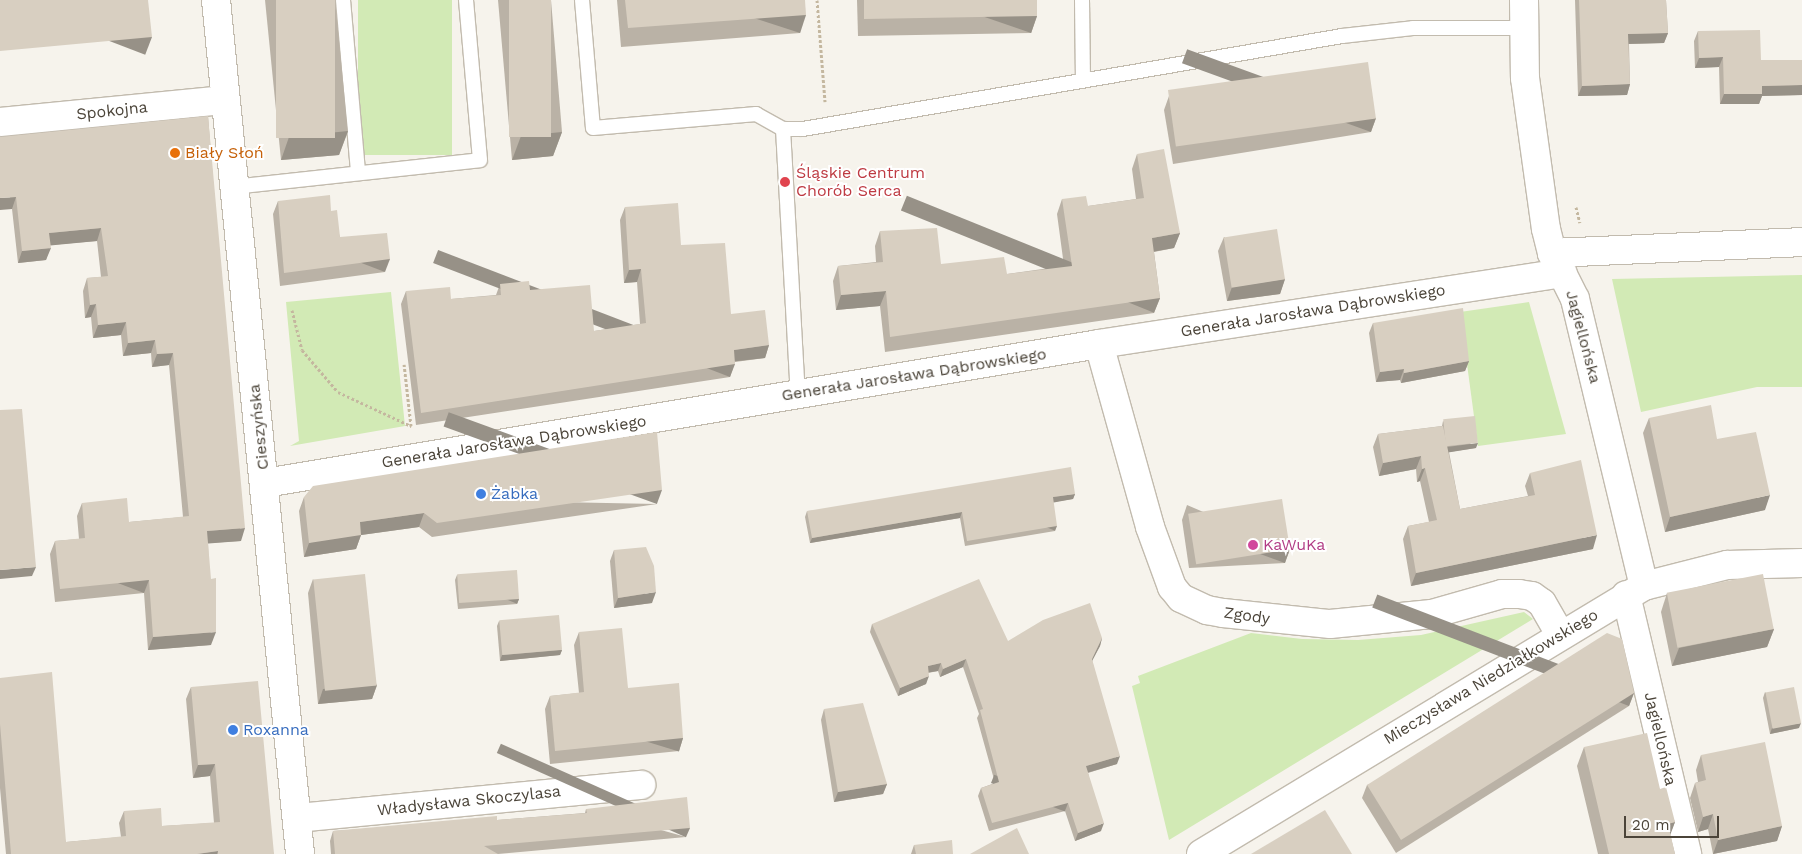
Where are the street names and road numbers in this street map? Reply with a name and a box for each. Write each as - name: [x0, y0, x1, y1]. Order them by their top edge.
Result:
- street label: Spokojna: [75, 98, 149, 124]
- street label: Generała Jarosława Dąbrowskiego: [1179, 280, 1447, 342]
- street label: Jagiellońska: [1561, 288, 1605, 386]
- street label: Generała Jarosława Dąbrowskiego: [780, 344, 1048, 406]
- street label: Cieszyńska: [245, 383, 273, 471]
- street label: Generała Jarosława Dąbrowskiego: [380, 411, 648, 473]
- street label: Zgody: [1223, 603, 1271, 629]
- street label: Mieczysława Niedziałkowskiego: [1380, 605, 1602, 749]
- street label: Jagiellońska: [1640, 690, 1680, 788]
- street label: Władysława Skoczylasa: [376, 782, 562, 820]

